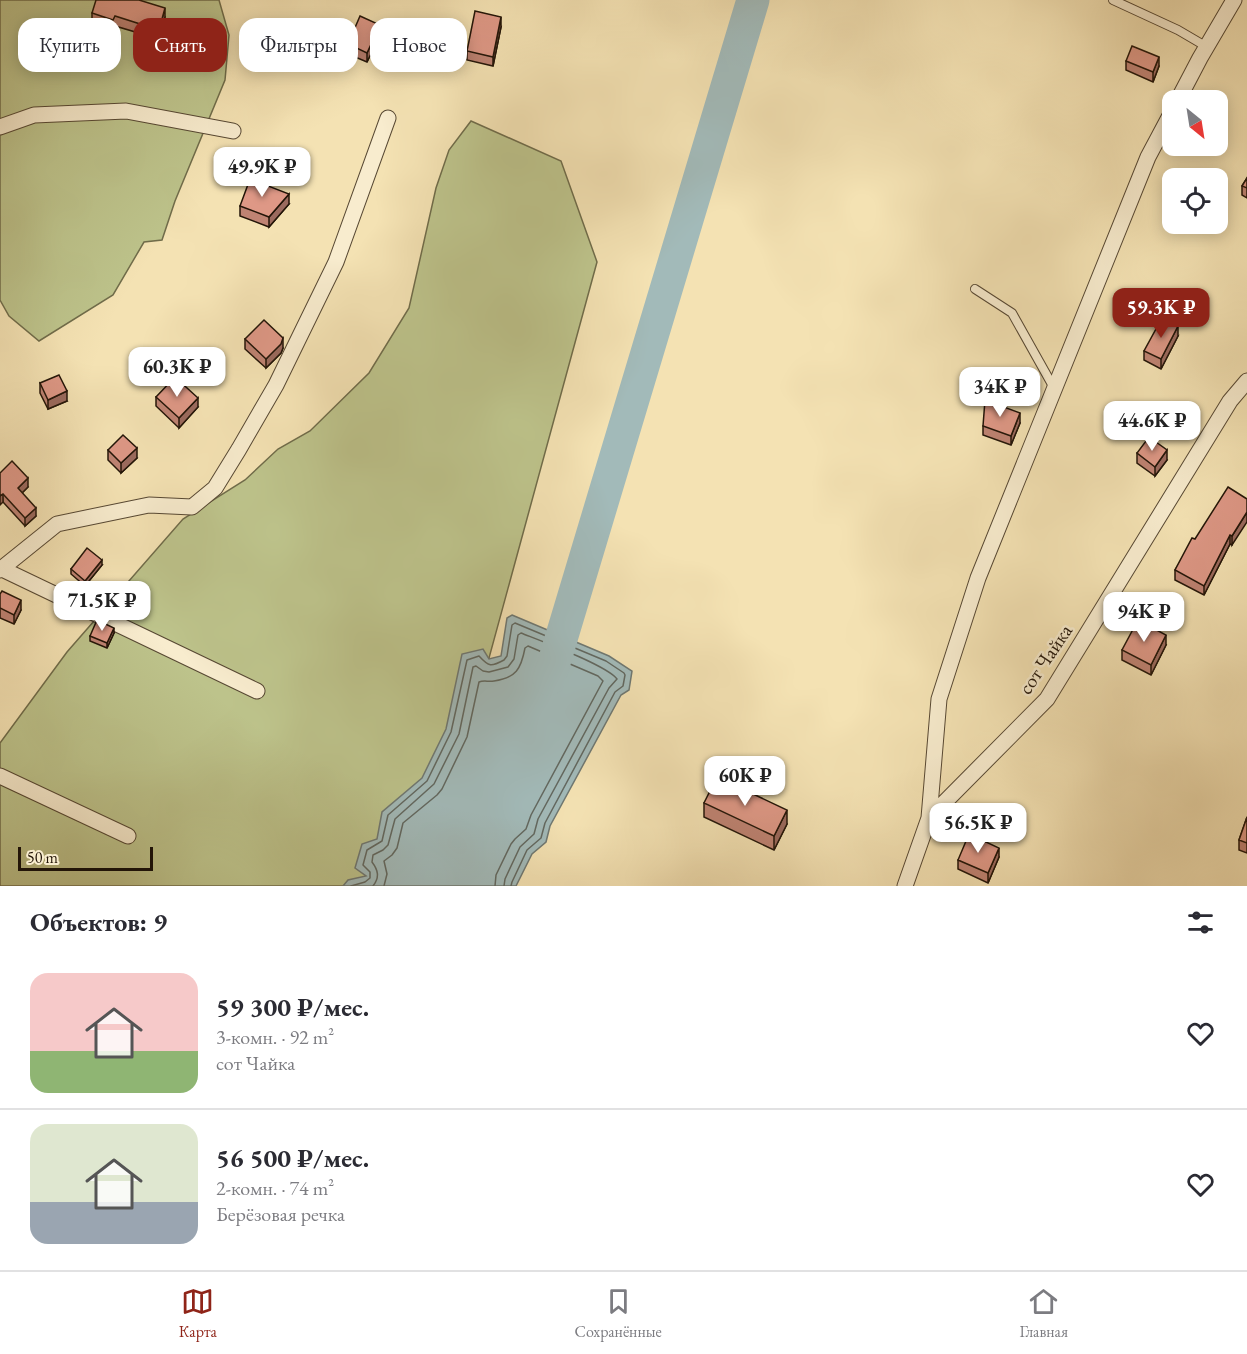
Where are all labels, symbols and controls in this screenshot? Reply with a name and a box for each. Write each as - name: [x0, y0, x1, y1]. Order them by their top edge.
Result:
- chip: Купить: [18, 18, 121, 72]
- chip: Снять: [133, 18, 227, 72]
- chip: Фильтры: [239, 18, 358, 72]
- chip: Новое: [370, 18, 467, 72]
- north arrow: [1162, 90, 1228, 156]
- map controls: [1162, 90, 1228, 234]
- pin: 49.9K ₽: [207, 147, 317, 198]
- text: 49.9K ₽: [228, 153, 296, 179]
- button: locate: [1162, 168, 1228, 234]
- pin: 59.3K ₽: [1106, 288, 1216, 339]
- text: 59.3K ₽: [1127, 294, 1195, 320]
- pin: 60.3K ₽: [122, 347, 232, 398]
- text: 60.3K ₽: [143, 353, 211, 379]
- pin: 34K ₽: [958, 367, 1042, 418]
- text: 34K ₽: [973, 373, 1027, 399]
- pin: 44.6K ₽: [1097, 401, 1207, 452]
- text: 44.6K ₽: [1118, 407, 1186, 433]
- pin: 71.5K ₽: [47, 581, 157, 632]
- text: 71.5K ₽: [68, 587, 136, 613]
- pin: 94K ₽: [1102, 592, 1186, 643]
- text: 94K ₽: [1117, 598, 1171, 624]
- street label: сот Чайка: [1012, 619, 1078, 699]
- pin: 60K ₽: [703, 756, 787, 807]
- text: 60K ₽: [718, 762, 772, 788]
- pin: 56.5K ₽: [923, 803, 1033, 854]
- text: 56.5K ₽: [944, 809, 1012, 835]
- scale bar: [18, 844, 153, 872]
- text: 50 m: [27, 847, 58, 868]
- text: Объектов: 9: [30, 905, 167, 939]
- icon: filters: [1184, 906, 1217, 939]
- text: 59 300 ₽/мес.: [216, 990, 369, 1024]
- icon: home: [78, 997, 150, 1069]
- icon: heart: [1184, 1017, 1217, 1050]
- text: 3-комн. · 92 m²: [216, 1024, 334, 1050]
- text: сот Чайка: [216, 1050, 295, 1076]
- text: 56 500 ₽/мес.: [216, 1141, 369, 1175]
- icon: home: [78, 1148, 150, 1220]
- icon: heart: [1184, 1168, 1217, 1201]
- text: 2-комн. · 74 m²: [216, 1175, 334, 1201]
- text: Берёзовая речка: [216, 1201, 345, 1227]
- tab: Карта: [179, 1285, 217, 1342]
- tab: Сохранённые: [575, 1285, 662, 1342]
- tab: Главная: [1019, 1285, 1068, 1342]

